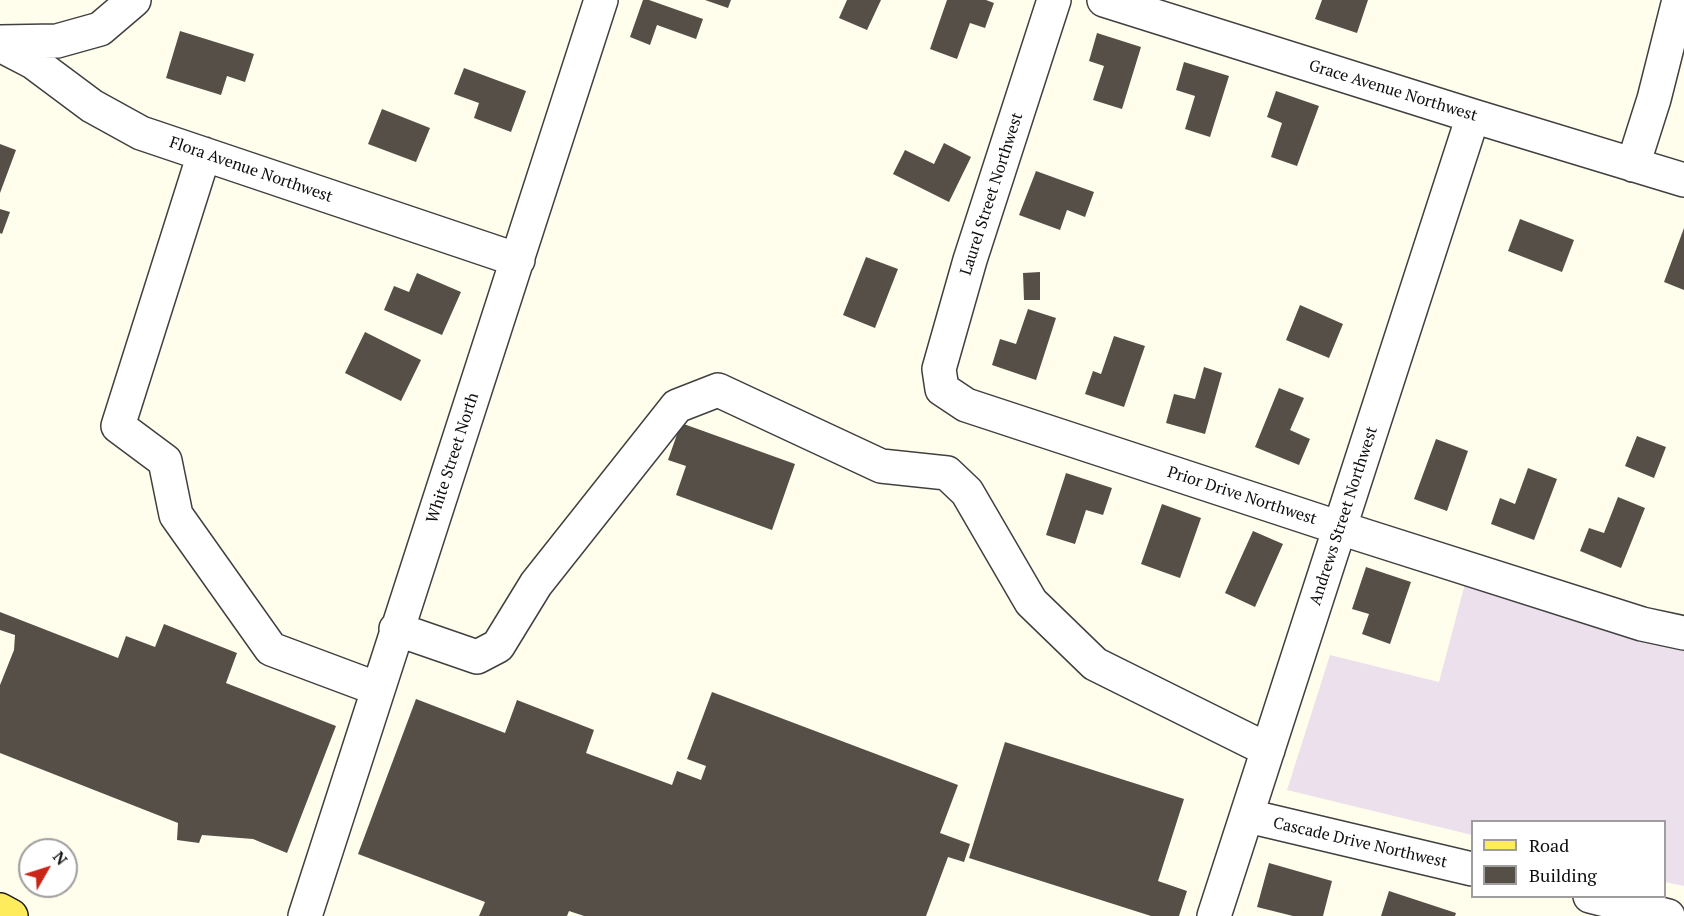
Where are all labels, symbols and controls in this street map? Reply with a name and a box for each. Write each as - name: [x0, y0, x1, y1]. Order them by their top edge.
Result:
- street label: Grace Avenue Northwest: [1307, 56, 1479, 126]
- street label: Laurel Street Northwest: [957, 110, 1027, 278]
- street label: Flora Avenue Northwest: [167, 133, 335, 207]
- street label: White Street North: [423, 391, 483, 525]
- street label: Andrews Street Northwest: [1306, 424, 1382, 608]
- street label: Prior Drive Northwest: [1165, 463, 1319, 529]
- street label: Cascade Drive Northwest: [1271, 814, 1449, 872]
- legend: [1471, 820, 1666, 898]
- text: Road: [1529, 833, 1569, 857]
- north arrow: [18, 838, 78, 898]
- text: N: [48, 846, 73, 870]
- text: Building: [1529, 863, 1597, 887]

